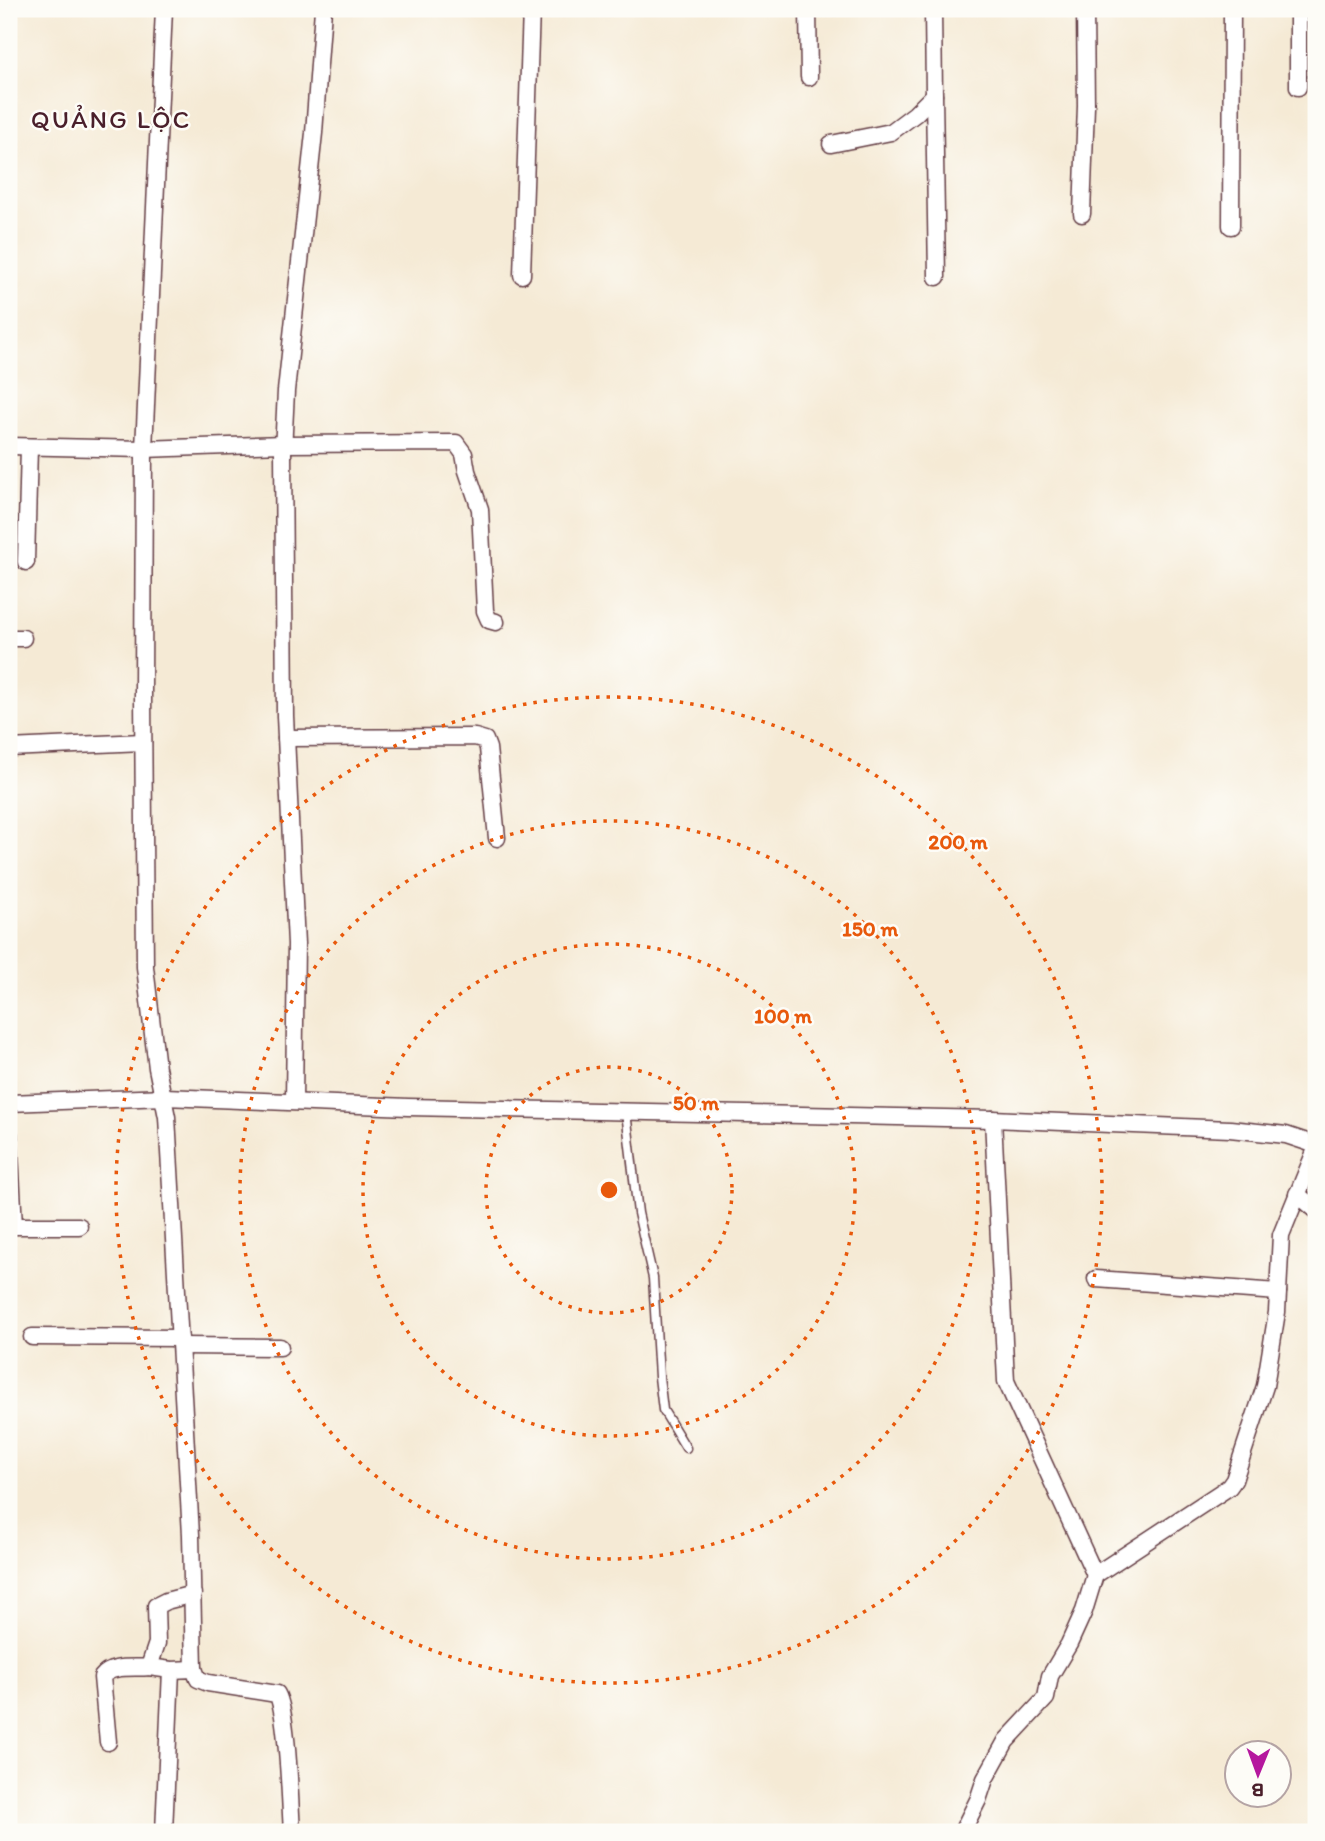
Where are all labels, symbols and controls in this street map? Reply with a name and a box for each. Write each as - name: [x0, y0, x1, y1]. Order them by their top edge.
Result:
- district label: QUẢNG LỘC: [31, 103, 191, 135]
- text: 200 m: [928, 829, 988, 854]
- text: 150 m: [842, 916, 898, 941]
- text: 100 m: [754, 1003, 812, 1028]
- text: 50 m: [673, 1090, 720, 1115]
- centre of rings: [597, 1178, 621, 1202]
- north arrow: [1224, 1740, 1294, 1810]
- text: B: [1251, 1779, 1264, 1802]

